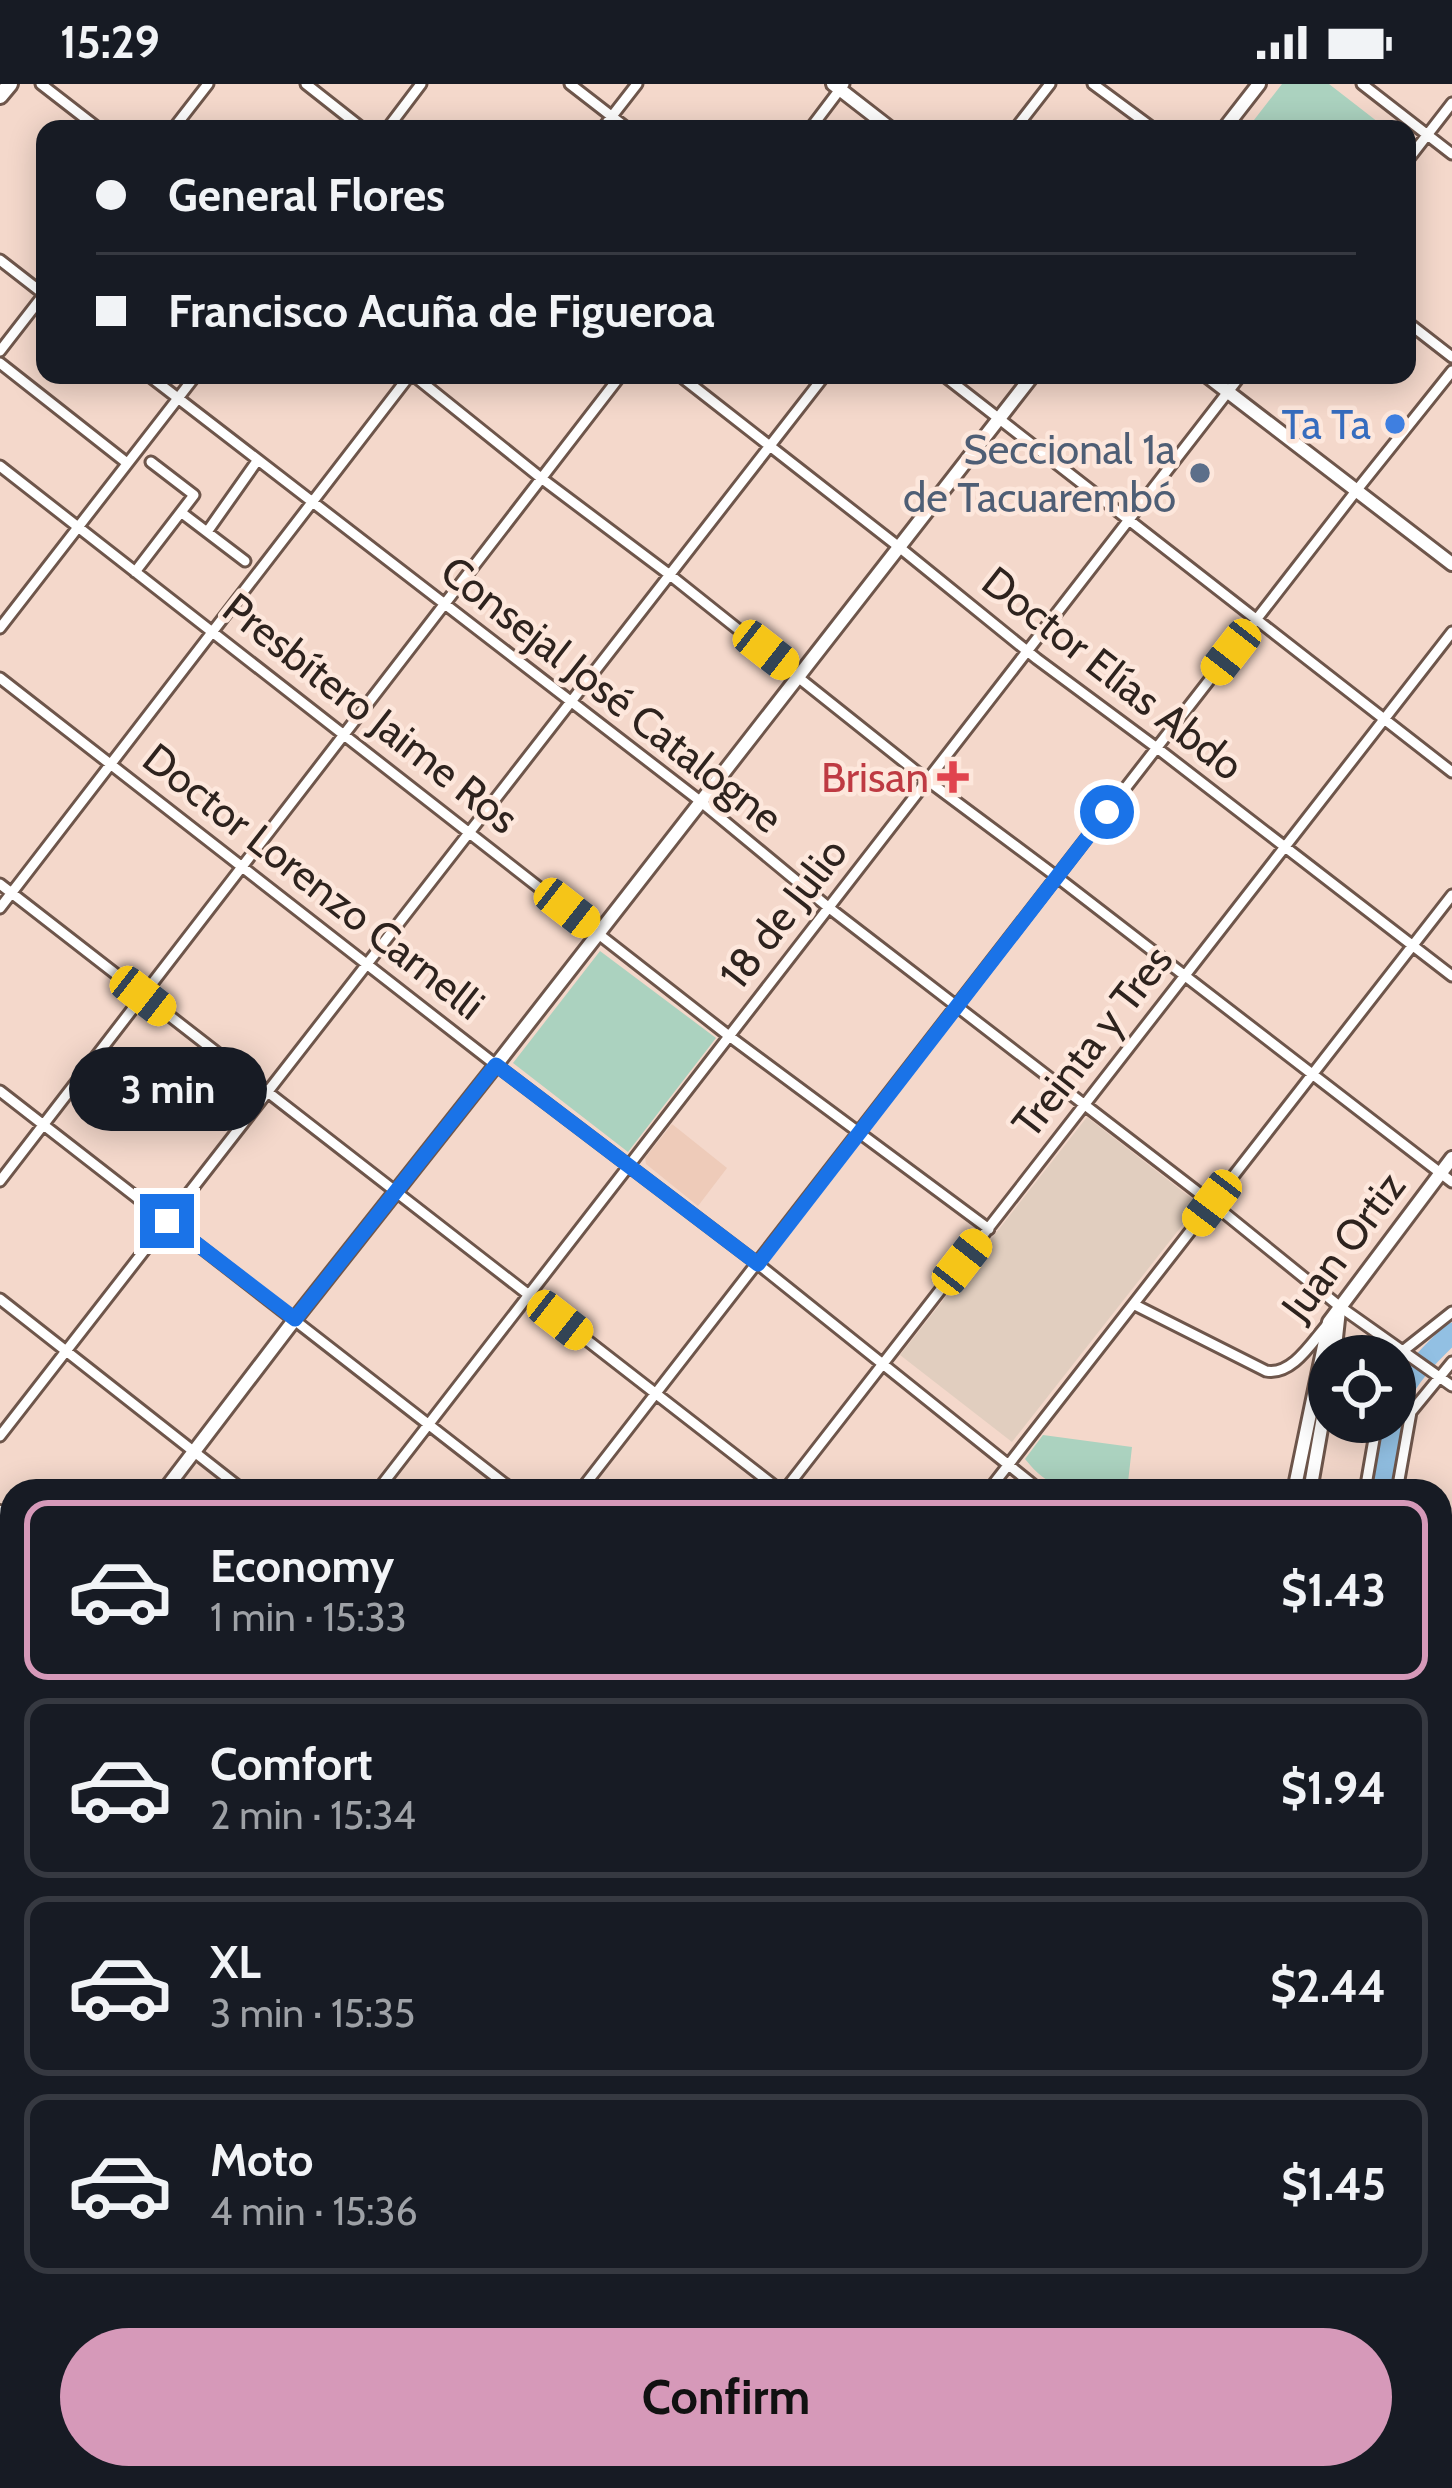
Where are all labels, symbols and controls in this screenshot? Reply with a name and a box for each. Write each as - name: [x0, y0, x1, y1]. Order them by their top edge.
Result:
- text: 15:29: [60, 15, 160, 69]
- text: General Flores: [168, 168, 445, 222]
- text: Francisco Acuña de Figueroa: [168, 284, 715, 338]
- place label: Ta Ta: [1282, 398, 1371, 450]
- marker: Ta Ta: [1382, 411, 1408, 437]
- place label: Seccional 1a de Tacuarembó: [903, 423, 1176, 523]
- marker: Seccional 1a de Tacuarembó: [1187, 460, 1213, 486]
- street label: Consejal José Catalogne: [431, 544, 793, 844]
- street label: Doctor Elías Abdo: [972, 555, 1254, 791]
- street label: Presbítero Jaime Ros: [213, 582, 529, 844]
- car: [1195, 613, 1267, 691]
- car: [727, 614, 805, 686]
- street label: Doctor Lorenzo Carnelli: [133, 732, 495, 1030]
- place label: Brisan: [821, 751, 929, 803]
- marker: Brisan: [940, 764, 966, 790]
- route start: [1080, 785, 1134, 839]
- street label: 18 de Julio: [708, 827, 858, 999]
- car: [528, 872, 606, 944]
- street label: Treinta y Tres: [1001, 934, 1183, 1148]
- car: [104, 960, 182, 1032]
- callout: 3 min: [68, 1047, 266, 1131]
- text: 3 min: [121, 1065, 215, 1113]
- street label: Juan Ortiz: [1269, 1161, 1416, 1332]
- car: [1176, 1163, 1248, 1243]
- route end: [140, 1194, 194, 1248]
- car: [926, 1223, 998, 1301]
- car: [521, 1284, 599, 1356]
- map controls: [1308, 1335, 1416, 1443]
- button: locate: [1308, 1335, 1416, 1443]
- icon: car: [66, 1536, 174, 1644]
- text: Economy: [210, 1539, 394, 1593]
- text: $1.43: [1281, 1563, 1386, 1617]
- text: 1 min · 15:33: [210, 1593, 407, 1641]
- icon: car: [66, 1734, 174, 1842]
- text: Comfort: [210, 1737, 373, 1791]
- text: $1.94: [1281, 1761, 1386, 1815]
- text: 2 min · 15:34: [210, 1791, 416, 1839]
- icon: car: [66, 1932, 174, 2040]
- text: XL: [210, 1935, 261, 1989]
- text: $2.44: [1270, 1959, 1386, 2013]
- text: 3 min · 15:35: [210, 1989, 415, 2037]
- icon: car: [66, 2130, 174, 2238]
- text: Moto: [210, 2133, 313, 2187]
- text: $1.45: [1281, 2157, 1386, 2211]
- text: 4 min · 15:36: [210, 2187, 418, 2235]
- button: Confirm: [60, 2328, 1392, 2466]

